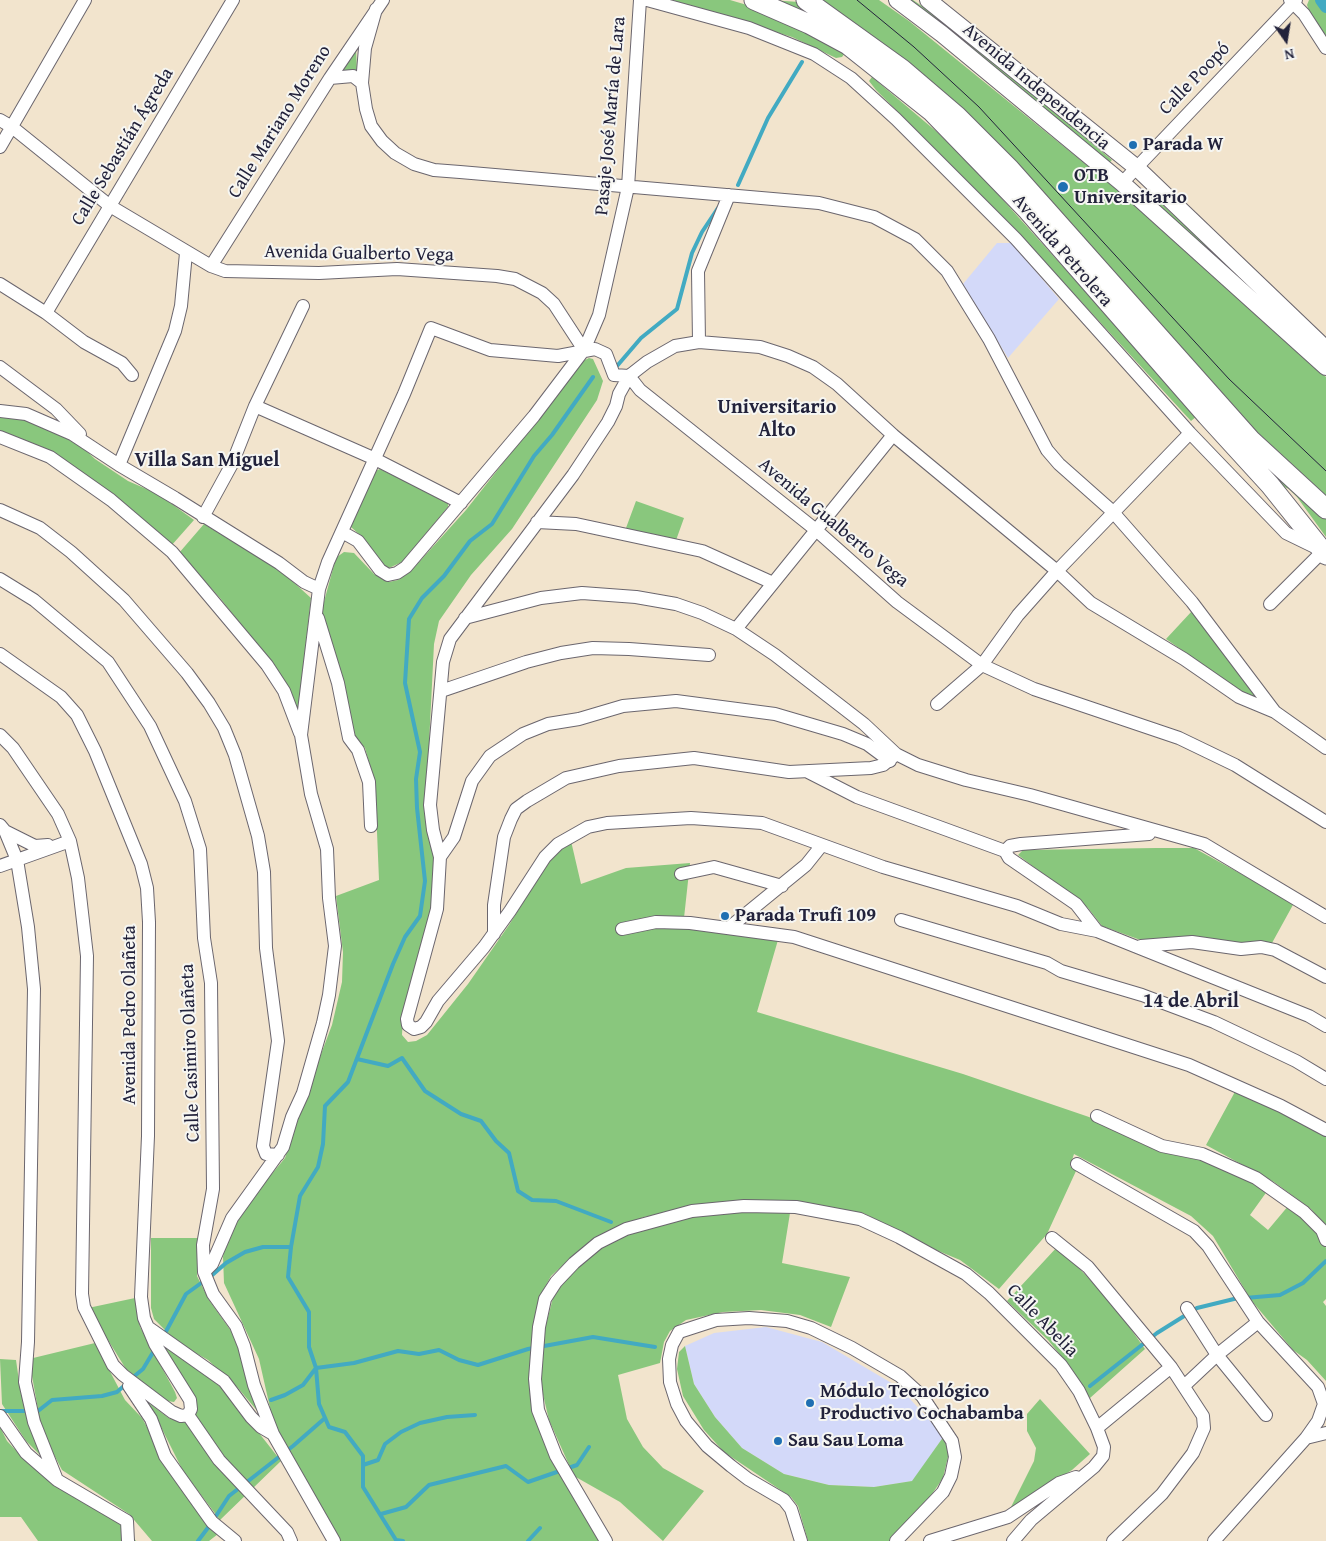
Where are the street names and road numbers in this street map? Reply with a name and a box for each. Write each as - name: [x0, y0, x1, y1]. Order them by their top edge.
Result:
- street label: Pasaje José María de Lara: [591, 16, 631, 216]
- street label: Avenida Independencia: [958, 19, 1114, 155]
- street label: Calle Poopó: [1155, 38, 1235, 120]
- street label: Calle Mariano Moreno: [224, 41, 336, 203]
- street label: Calle Sebastián Ágreda: [67, 64, 179, 230]
- street label: Avenida Petrolera: [1007, 190, 1117, 312]
- street label: Avenida Gualberto Vega: [264, 241, 454, 267]
- street label: Avenida Gualberto Vega: [753, 453, 913, 593]
- street label: Avenida Pedro Olañeta: [119, 925, 141, 1105]
- street label: Calle Casimiro Olañeta: [176, 963, 206, 1143]
- street label: Calle Abelia: [1001, 1280, 1083, 1362]

